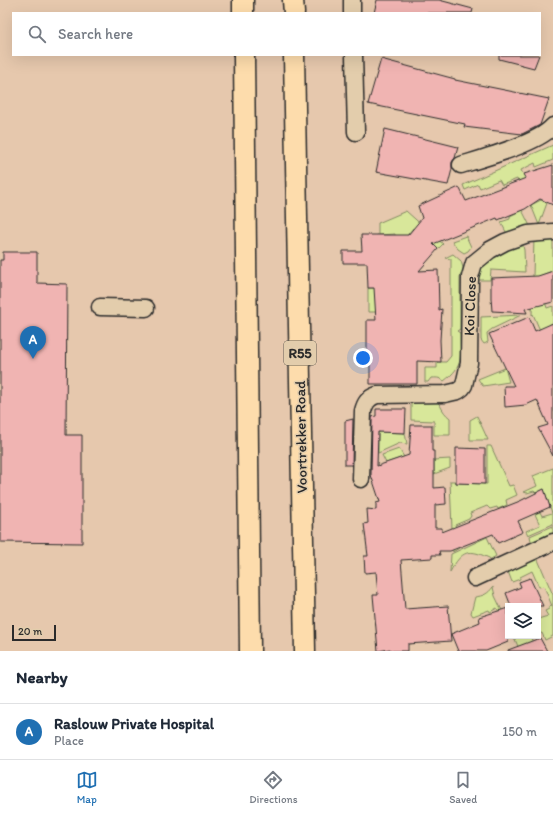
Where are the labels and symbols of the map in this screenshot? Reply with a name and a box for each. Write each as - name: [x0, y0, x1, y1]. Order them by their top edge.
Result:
- street label: Koi Close: [460, 276, 480, 336]
- pin: A: [20, 326, 46, 359]
- road number: R55: [284, 341, 316, 365]
- your location: [353, 348, 373, 368]
- street label: Voortrekker Road: [291, 380, 311, 494]
- scale bar: [12, 623, 56, 642]

